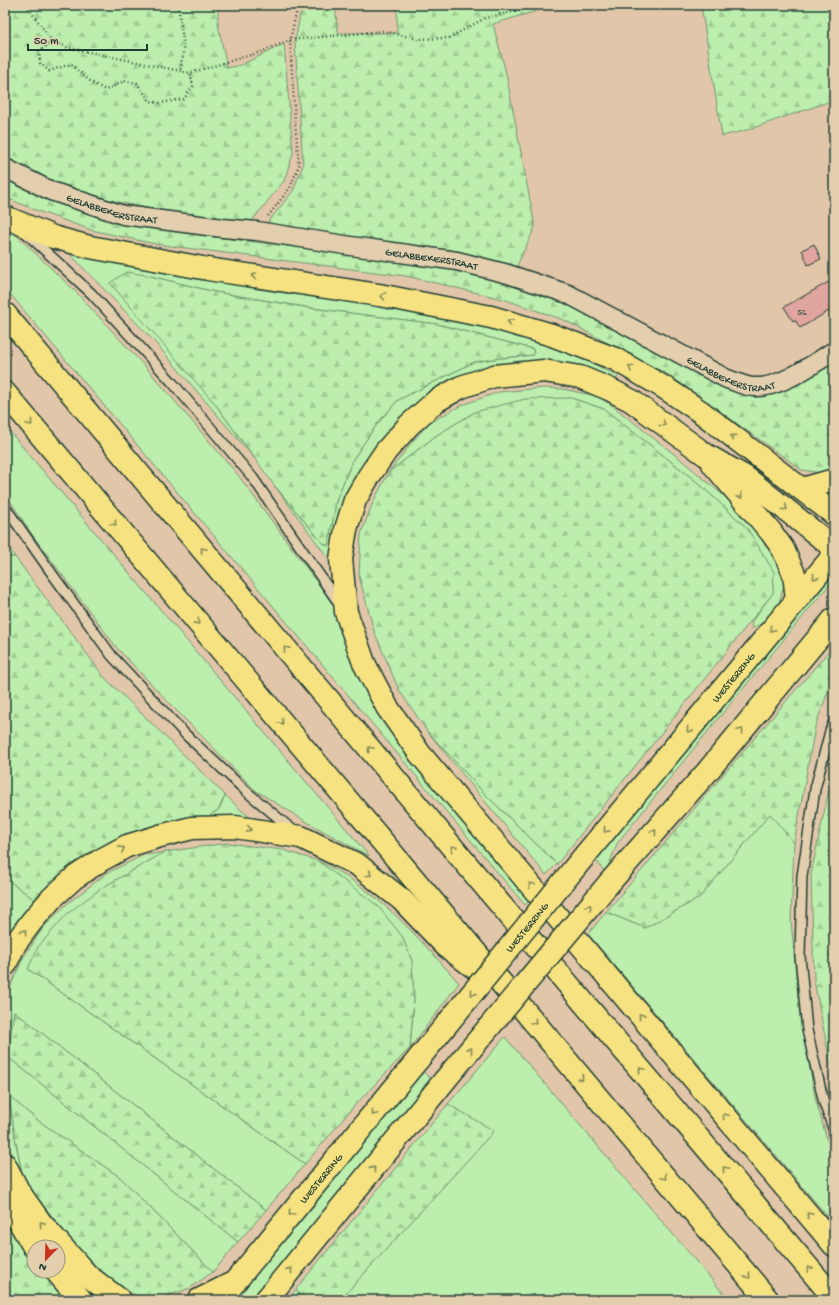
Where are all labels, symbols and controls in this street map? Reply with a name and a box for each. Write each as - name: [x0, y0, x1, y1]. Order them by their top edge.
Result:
- scale bar: [28, 26, 147, 52]
- text: 50 m: [34, 35, 59, 49]
- street label: GELABBEKERSTRAAT: [64, 193, 158, 227]
- street label: GELABBEKERSTRAAT: [384, 247, 479, 274]
- one-way arrow: [251, 272, 257, 281]
- one-way arrow: [379, 292, 386, 301]
- house number: 56: [797, 308, 807, 319]
- one-way arrow: [506, 318, 513, 327]
- street label: GELABBEKERSTRAAT: [684, 355, 777, 395]
- one-way arrow: [628, 366, 635, 373]
- one-way arrow: [26, 419, 33, 426]
- one-way arrow: [659, 419, 666, 426]
- one-way arrow: [731, 434, 738, 441]
- one-way arrow: [735, 492, 742, 499]
- one-way arrow: [780, 503, 787, 510]
- one-way arrow: [109, 518, 116, 525]
- one-way arrow: [200, 547, 207, 554]
- one-way arrow: [813, 573, 820, 580]
- one-way arrow: [193, 618, 200, 625]
- one-way arrow: [769, 625, 776, 632]
- one-way arrow: [284, 647, 291, 654]
- street label: WESTERRING: [710, 650, 759, 705]
- one-way arrow: [277, 717, 284, 724]
- one-way arrow: [687, 725, 694, 732]
- one-way arrow: [736, 728, 743, 736]
- one-way arrow: [367, 746, 374, 753]
- one-way arrow: [246, 824, 252, 833]
- one-way arrow: [604, 825, 611, 832]
- one-way arrow: [649, 829, 657, 837]
- one-way arrow: [118, 846, 125, 853]
- one-way arrow: [451, 846, 458, 853]
- one-way arrow: [364, 869, 371, 876]
- one-way arrow: [528, 882, 535, 889]
- street label: WESTERRING: [504, 900, 552, 956]
- one-way arrow: [584, 905, 591, 912]
- one-way arrow: [19, 929, 26, 936]
- one-way arrow: [470, 988, 477, 995]
- one-way arrow: [639, 1014, 646, 1021]
- one-way arrow: [530, 1018, 537, 1025]
- one-way arrow: [466, 1048, 473, 1055]
- one-way arrow: [638, 1068, 645, 1075]
- one-way arrow: [576, 1073, 583, 1080]
- one-way arrow: [372, 1108, 379, 1116]
- one-way arrow: [723, 1113, 730, 1120]
- street label: WESTERRING: [298, 1151, 347, 1207]
- one-way arrow: [368, 1167, 375, 1174]
- one-way arrow: [722, 1167, 729, 1174]
- one-way arrow: [660, 1172, 667, 1180]
- one-way arrow: [289, 1209, 296, 1216]
- one-way arrow: [806, 1213, 813, 1220]
- one-way arrow: [40, 1222, 47, 1229]
- north arrow: [26, 1239, 66, 1279]
- text: N: [37, 1259, 49, 1273]
- one-way arrow: [806, 1266, 813, 1273]
- one-way arrow: [286, 1267, 293, 1274]
- one-way arrow: [744, 1272, 751, 1279]

